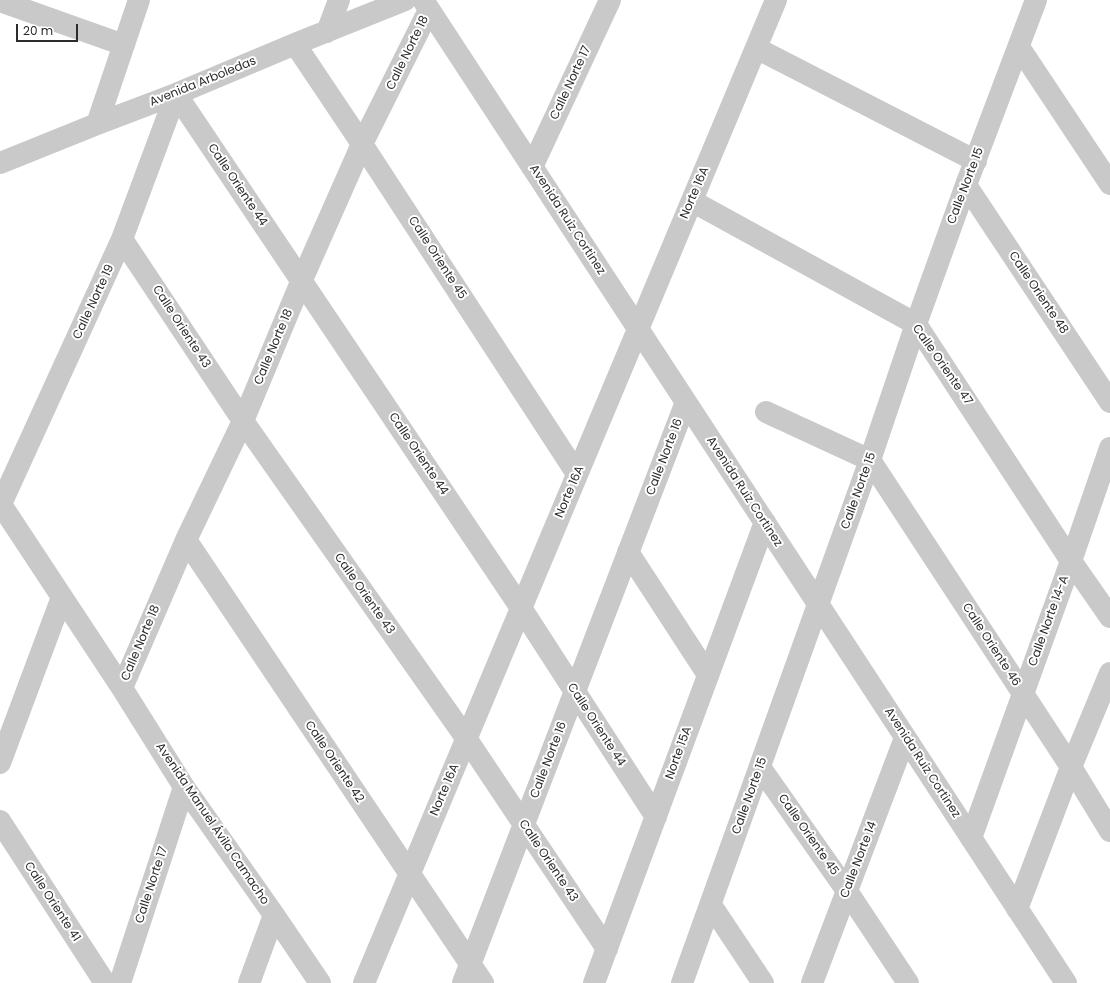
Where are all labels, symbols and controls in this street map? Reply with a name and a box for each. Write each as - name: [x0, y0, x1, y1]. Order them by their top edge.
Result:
- street label: Calle Norte 18: [384, 13, 432, 93]
- scale bar: [18, 16, 80, 42]
- text: 20 m: [23, 22, 53, 39]
- street label: Calle Norte 17: [548, 44, 594, 122]
- street label: Avenida Arboledas: [148, 54, 258, 110]
- street label: Calle Oriente 44: [204, 141, 270, 229]
- street label: Calle Norte 15: [945, 146, 987, 226]
- street label: Avenida Ruiz Cortinez: [526, 162, 608, 278]
- street label: Norte 16A: [678, 165, 712, 221]
- street label: Calle Oriente 45: [405, 214, 469, 302]
- street label: Calle Oriente 48: [1005, 249, 1071, 337]
- street label: Calle Norte 19: [70, 262, 118, 342]
- street label: Calle Oriente 43: [149, 283, 213, 371]
- street label: Calle Norte 18: [252, 307, 296, 387]
- street label: Calle Oriente 47: [909, 322, 975, 408]
- street label: Calle Oriente 44: [385, 410, 451, 498]
- street label: Calle Norte 16: [644, 417, 686, 497]
- street label: Avenida Ruiz Cortinez: [703, 434, 785, 550]
- street label: Calle Norte 15: [838, 451, 880, 531]
- street label: Norte 16A: [553, 464, 587, 520]
- street label: Calle Oriente 43: [331, 551, 397, 637]
- street label: Calle Norte 14-A: [1026, 574, 1072, 668]
- street label: Calle Oriente 46: [959, 601, 1023, 689]
- street label: Calle Norte 18: [119, 603, 163, 683]
- street label: Calle Oriente 44: [564, 681, 628, 769]
- street label: Avenida Ruiz Cortinez: [881, 705, 963, 821]
- street label: Calle Oriente 42: [301, 718, 367, 806]
- street label: Calle Norte 16: [528, 720, 570, 800]
- street label: Norte 15A: [663, 725, 695, 781]
- street label: Avenida Manuel Ávila Camacho: [152, 740, 272, 908]
- street label: Calle Norte 15: [729, 756, 771, 836]
- street label: Norte 16A: [428, 762, 462, 818]
- street label: Calle Oriente 45: [775, 792, 841, 878]
- street label: Calle Oriente 43: [515, 817, 581, 905]
- street label: Calle Norte 14: [838, 820, 880, 900]
- street label: Calle Norte 17: [133, 845, 171, 925]
- street label: Calle Oriente 41: [21, 859, 83, 945]

